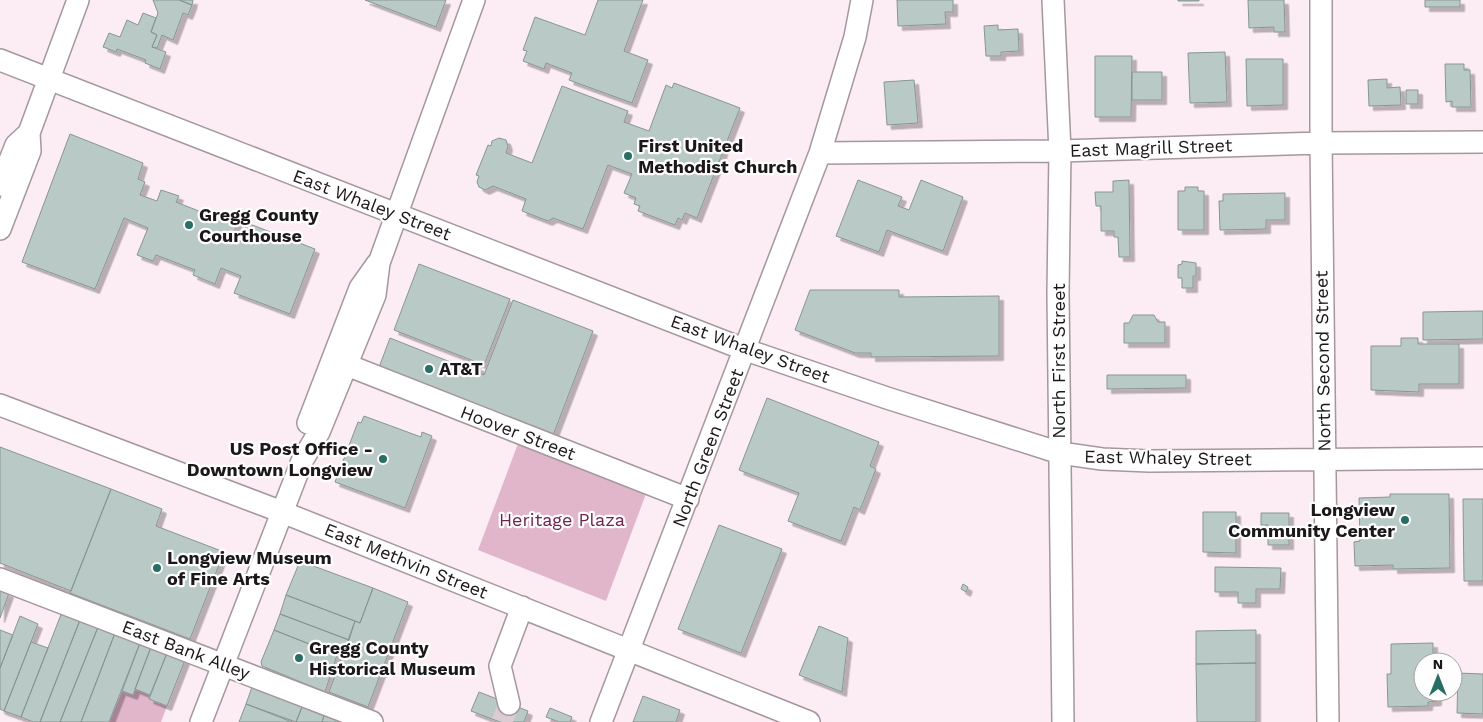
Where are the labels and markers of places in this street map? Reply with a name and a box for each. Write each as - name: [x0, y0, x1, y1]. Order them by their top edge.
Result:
- place label: First United Methodist Church: [638, 135, 797, 177]
- marker: First United Methodist Church: [622, 150, 634, 162]
- place label: Gregg County Courthouse: [199, 204, 320, 246]
- marker: Gregg County Courthouse: [183, 219, 195, 231]
- place label: AT&T: [439, 358, 483, 379]
- marker: AT&T: [423, 363, 435, 375]
- place label: US Post Office - Downtown Longview: [187, 438, 374, 480]
- marker: US Post Office - Downtown Longview: [377, 453, 389, 465]
- place label: Longview Community Center: [1228, 499, 1396, 541]
- marker: Longview Community Center: [1399, 514, 1411, 526]
- place label: Longview Museum of Fine Arts: [167, 547, 332, 589]
- marker: Longview Museum of Fine Arts: [151, 562, 163, 574]
- place label: Gregg County Historical Museum: [309, 637, 476, 679]
- marker: Gregg County Historical Museum: [293, 652, 305, 664]

